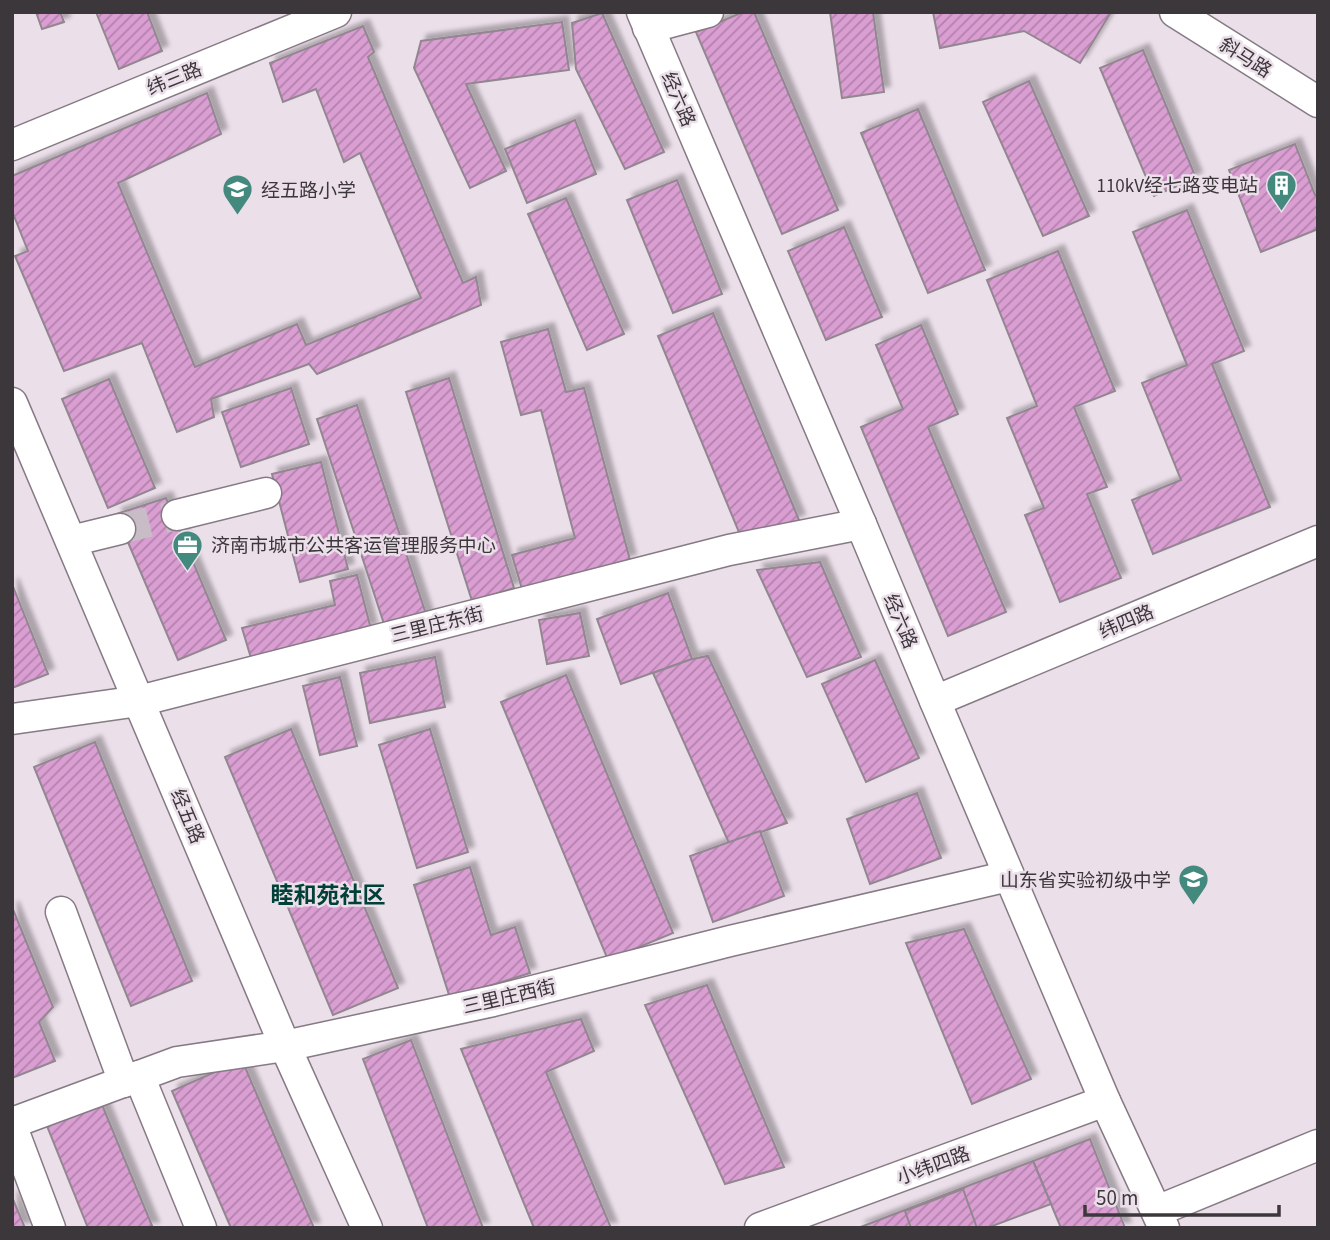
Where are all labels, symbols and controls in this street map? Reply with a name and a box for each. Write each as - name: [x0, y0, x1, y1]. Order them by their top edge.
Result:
- street label: 斜马路: [1214, 32, 1277, 85]
- street label: 纬三路: [143, 56, 206, 103]
- street label: 经六路: [654, 68, 701, 131]
- building icon: 110kV经七路变电站: [1264, 168, 1298, 212]
- school or university icon: 经五路小学: [221, 173, 255, 217]
- place label: 110kV经七路变电站: [1096, 173, 1258, 200]
- place label: 经五路小学: [261, 178, 356, 205]
- office icon: 济南市城市公共客运管理服务中心: [171, 528, 205, 572]
- place label: 济南市城市公共客运管理服务中心: [211, 533, 496, 560]
- street label: 经六路: [876, 590, 923, 653]
- street label: 纬四路: [1095, 599, 1158, 646]
- street label: 三里庄东街: [388, 601, 487, 650]
- street label: 经五路: [163, 785, 210, 848]
- school or university icon: 山东省实验初级中学: [1177, 863, 1211, 907]
- place label: 山东省实验初级中学: [1000, 868, 1171, 895]
- district label: 睦和苑社区: [271, 879, 386, 912]
- street label: 三里庄西街: [460, 974, 559, 1021]
- street label: 小纬四路: [893, 1141, 974, 1192]
- scale bar: [1085, 1174, 1279, 1218]
- text: 50 m: [1096, 1183, 1138, 1213]

